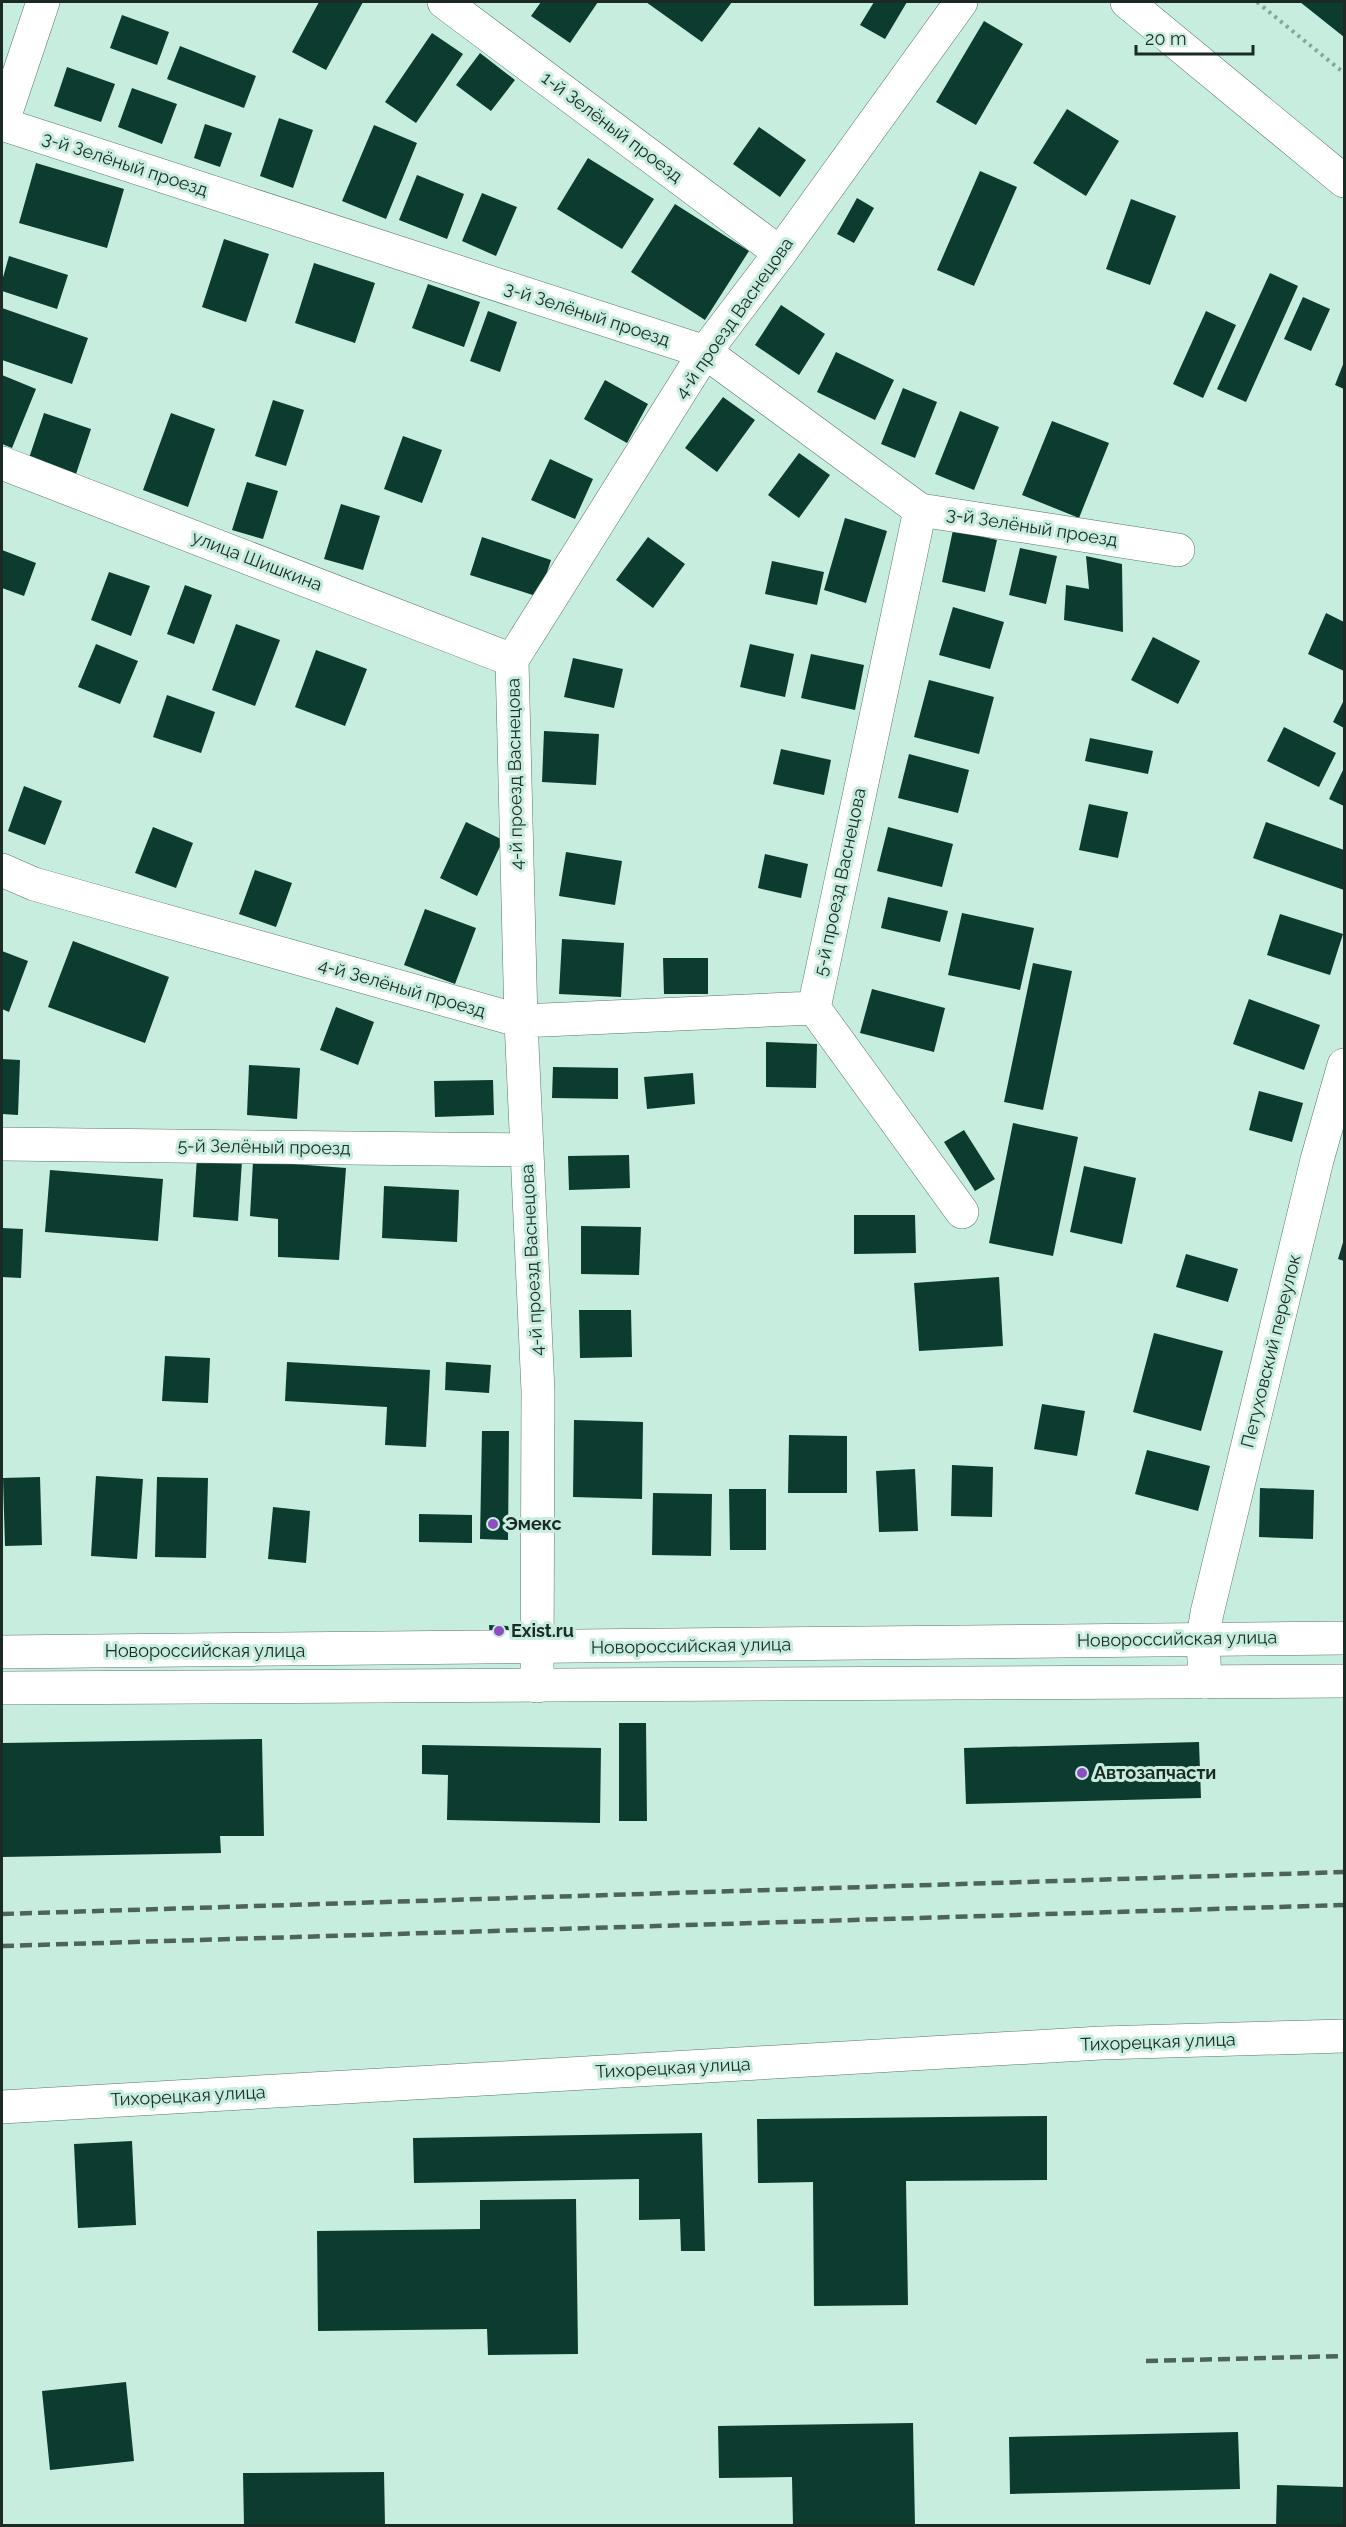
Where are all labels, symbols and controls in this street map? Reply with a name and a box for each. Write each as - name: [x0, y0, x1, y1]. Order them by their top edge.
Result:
- scale bar: [1136, 18, 1253, 56]
- text: 20 m: [1145, 28, 1187, 49]
- street label: 1-й Зелёный проезд: [538, 67, 687, 186]
- street label: 3-й Зелёный проезд: [40, 127, 211, 200]
- street label: 4-й проезд Васнецова: [670, 233, 797, 402]
- street label: 3-й Зелёный проезд: [502, 277, 673, 350]
- street label: 3-й Зелёный проезд: [945, 503, 1119, 550]
- street label: улица Шишкина: [189, 526, 325, 595]
- street label: 4-й проезд Васнецова: [502, 678, 527, 870]
- street label: 5-й проезд Васнецова: [809, 786, 870, 978]
- street label: 4-й Зелёный проезд: [316, 954, 488, 1021]
- street label: 5-й Зелёный проезд: [177, 1134, 351, 1159]
- street label: 4-й проезд Васнецова: [516, 1164, 547, 1356]
- street label: Петуховский переулок: [1236, 1252, 1305, 1450]
- place label: Эмекс: [505, 1513, 562, 1534]
- marker: Эмекс: [486, 1517, 500, 1531]
- place label: Exist.ru: [511, 1620, 574, 1641]
- marker: Exist.ru: [492, 1624, 506, 1638]
- street label: Новороссийская улица: [1077, 1626, 1277, 1651]
- street label: Новороссийская улица: [591, 1633, 791, 1658]
- street label: Новороссийская улица: [105, 1640, 305, 1661]
- place label: Автозапчасти: [1094, 1762, 1216, 1783]
- marker: Автозапчасти: [1075, 1766, 1089, 1780]
- street label: Тихорецкая улица: [1080, 2028, 1236, 2055]
- street label: Тихорецкая улица: [595, 2053, 751, 2082]
- street label: Тихорецкая улица: [110, 2081, 266, 2110]

